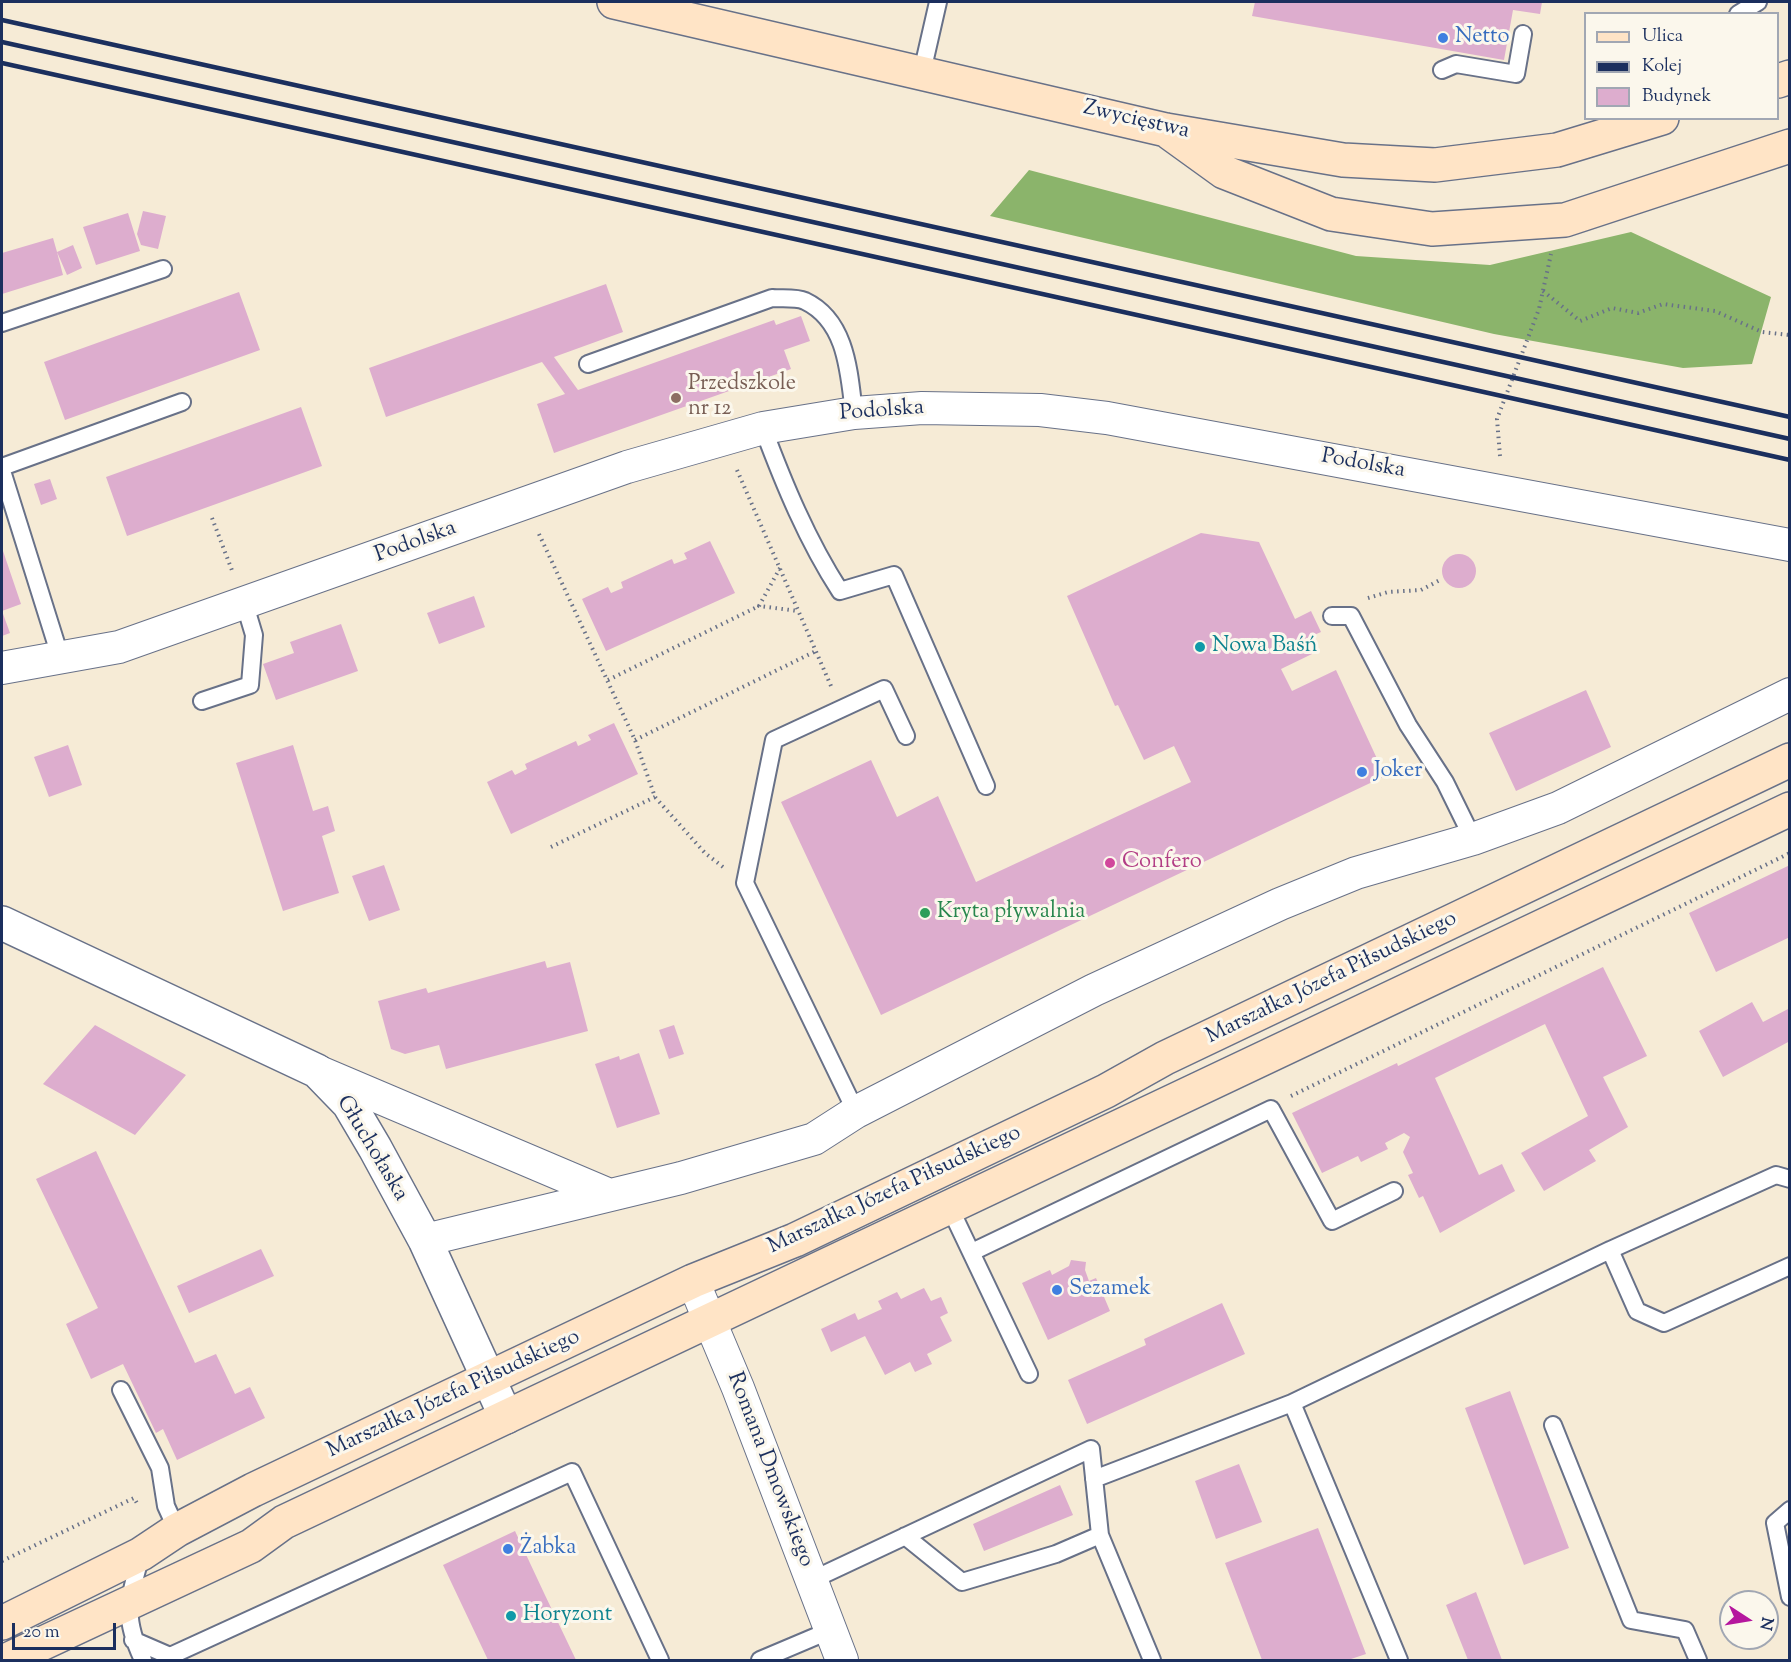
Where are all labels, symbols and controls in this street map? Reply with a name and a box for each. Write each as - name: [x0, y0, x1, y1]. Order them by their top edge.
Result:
- legend: [1584, 12, 1779, 120]
- text: Ulica: [1642, 24, 1683, 50]
- place label: Netto: [1455, 25, 1509, 51]
- marker: Netto: [1436, 31, 1450, 45]
- text: Kolej: [1642, 54, 1682, 80]
- text: Budynek: [1642, 84, 1711, 110]
- street label: Zwycięstwa: [1080, 96, 1192, 146]
- place label: Przedszkole nr 12: [688, 372, 796, 424]
- marker: Przedszkole nr 12: [669, 391, 683, 405]
- street label: Podolska: [839, 396, 925, 428]
- street label: Podolska: [1319, 445, 1407, 485]
- street label: Podolska: [372, 516, 460, 570]
- place label: Nowa Baśń: [1212, 634, 1318, 660]
- marker: Nowa Baśń: [1193, 640, 1207, 654]
- place label: Joker: [1374, 759, 1422, 785]
- marker: Joker: [1355, 765, 1369, 779]
- place label: Confero: [1122, 850, 1202, 876]
- marker: Confero: [1103, 856, 1117, 870]
- place label: Kryta pływalnia: [937, 900, 1085, 926]
- marker: Kryta pływalnia: [918, 906, 932, 920]
- street label: Marszałka Józefa Piłsudskiego: [1202, 907, 1462, 1051]
- street label: Głuchołaska: [329, 1091, 413, 1207]
- street label: Marszałka Józefa Piłsudskiego: [764, 1121, 1026, 1261]
- place label: Sezamek: [1069, 1277, 1151, 1303]
- marker: Sezamek: [1050, 1283, 1064, 1297]
- street label: Marszałka Józefa Piłsudskiego: [323, 1325, 585, 1465]
- street label: Romana Dmowskiego: [720, 1369, 818, 1571]
- place label: Żabka: [520, 1536, 576, 1562]
- marker: Żabka: [501, 1542, 515, 1556]
- north arrow: [1719, 1590, 1779, 1650]
- place label: Horyzont: [523, 1603, 612, 1629]
- marker: Horyzont: [504, 1609, 518, 1623]
- scale bar: [15, 1611, 118, 1649]
- text: N: [1753, 1615, 1778, 1632]
- text: 20 m: [23, 1620, 60, 1646]

